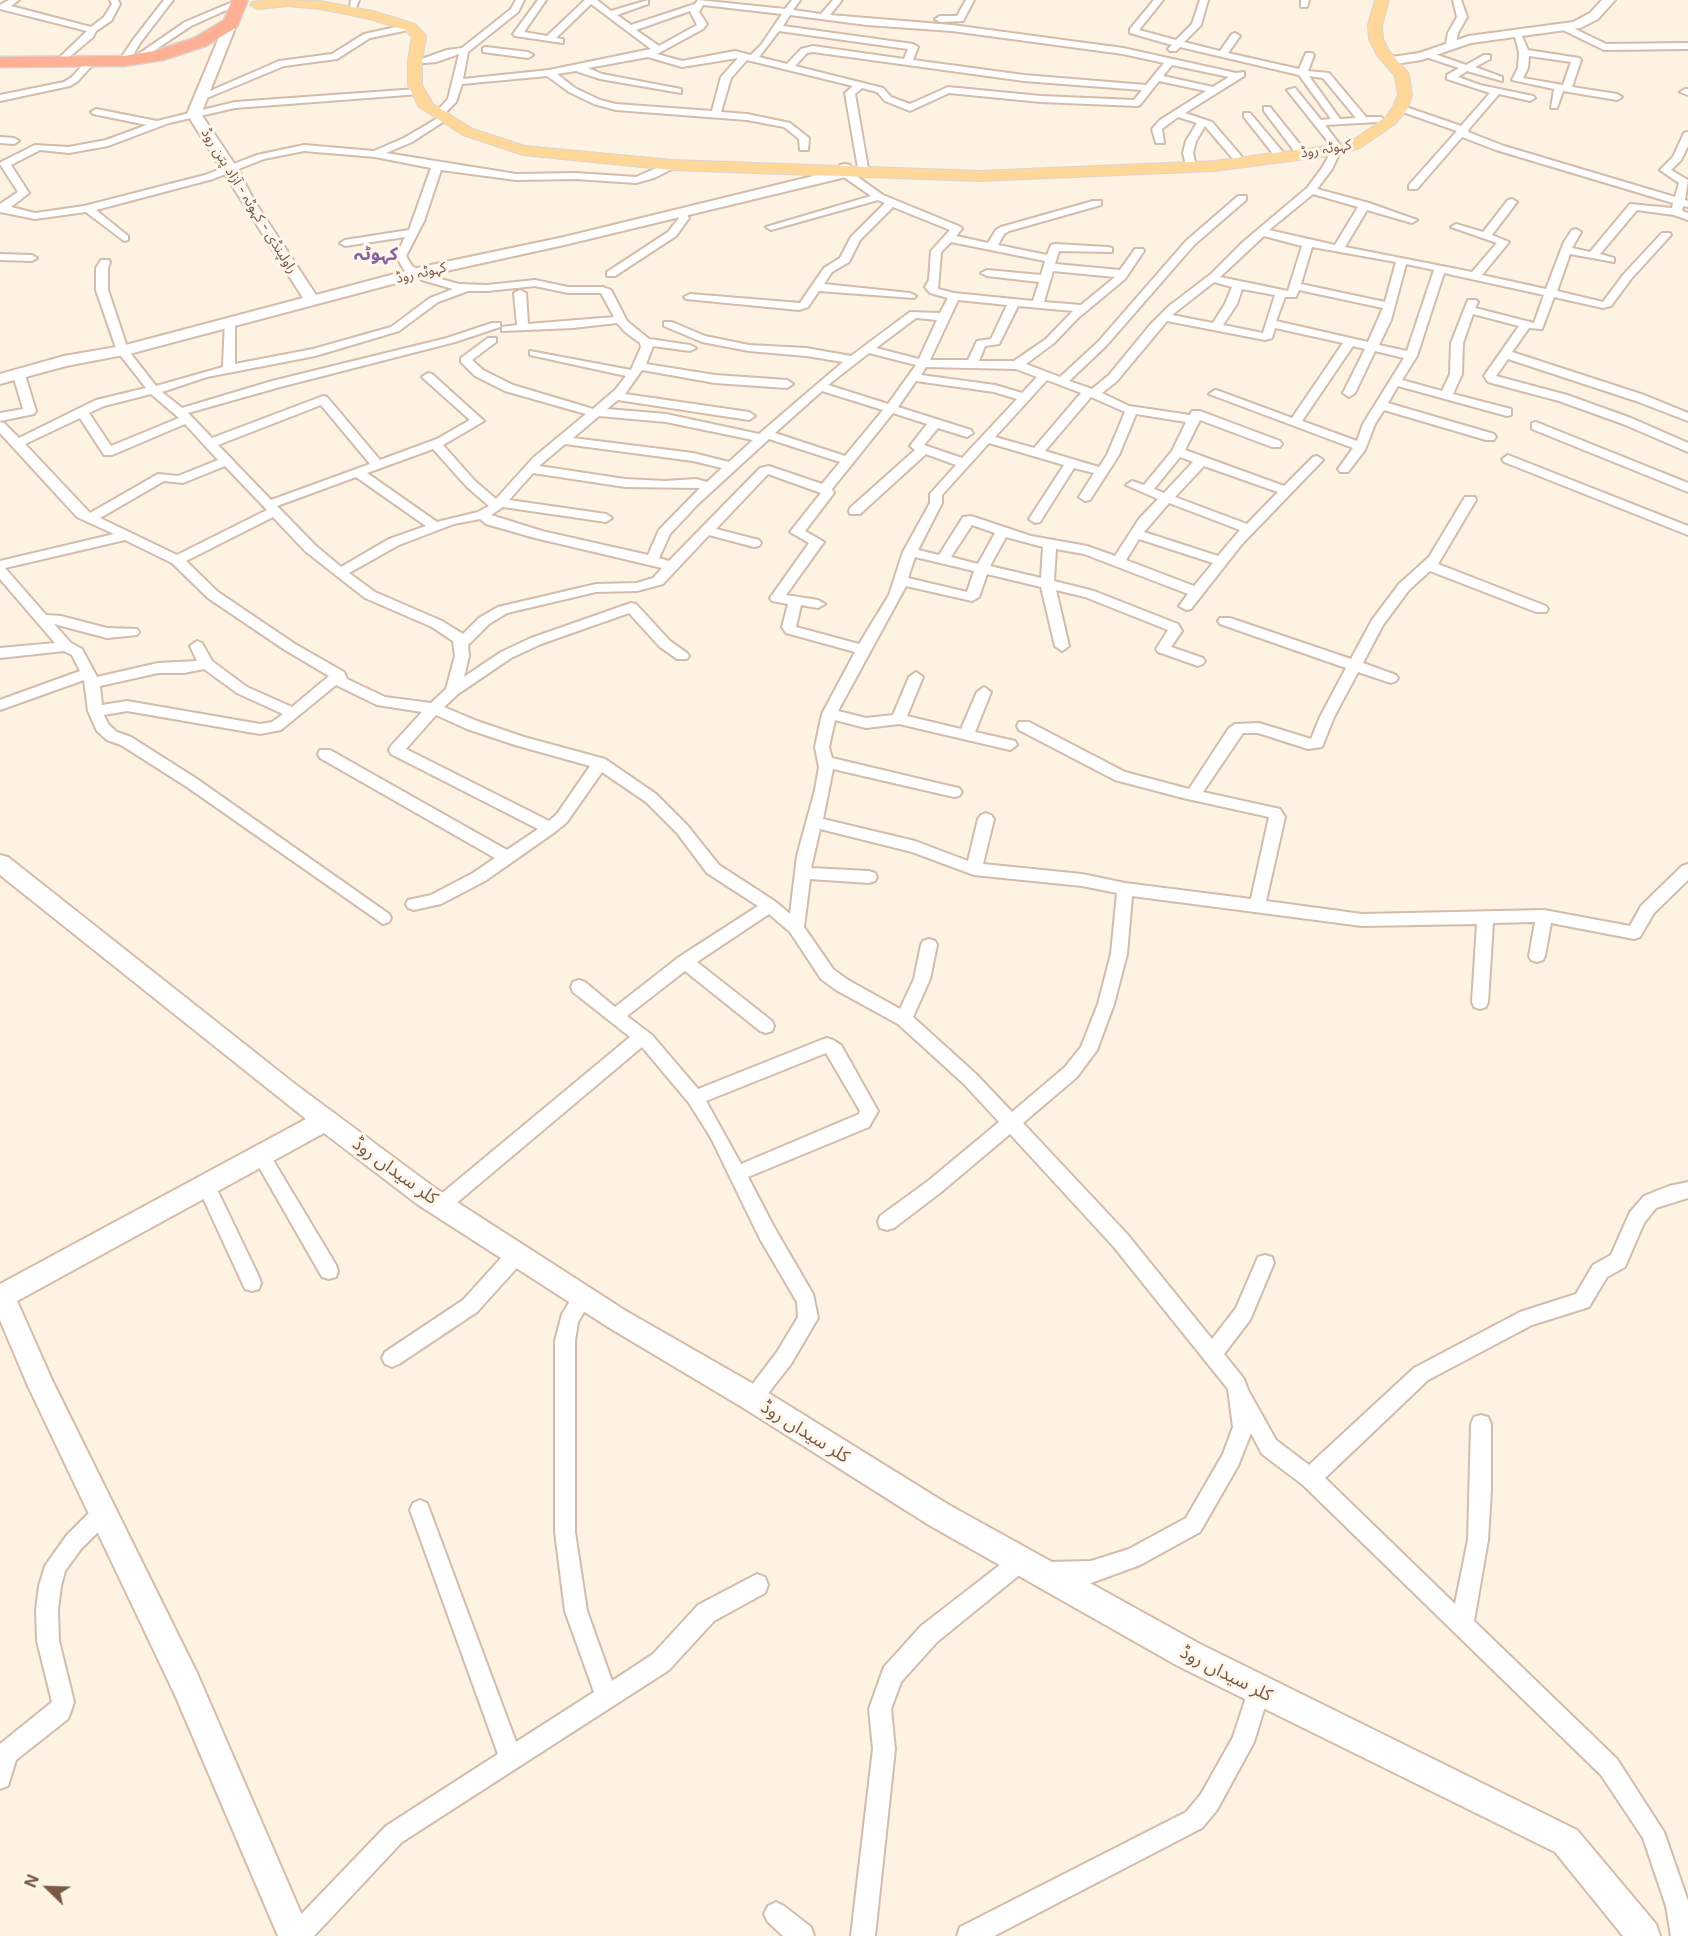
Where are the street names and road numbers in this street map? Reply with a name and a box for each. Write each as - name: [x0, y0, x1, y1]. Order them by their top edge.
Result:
- street label: راولپنڈی - کہوٹہ - آزاد پتن روڈ: [197, 125, 301, 277]
- street label: کہوٹہ روڈ: [1299, 136, 1353, 162]
- street label: کہوٹہ روڈ: [394, 259, 448, 287]
- street label: کلر سیداں روڈ: [348, 1133, 442, 1209]
- street label: کلر سیداں روڈ: [757, 1396, 853, 1468]
- street label: کلر سیداں روڈ: [1176, 1642, 1276, 1706]

